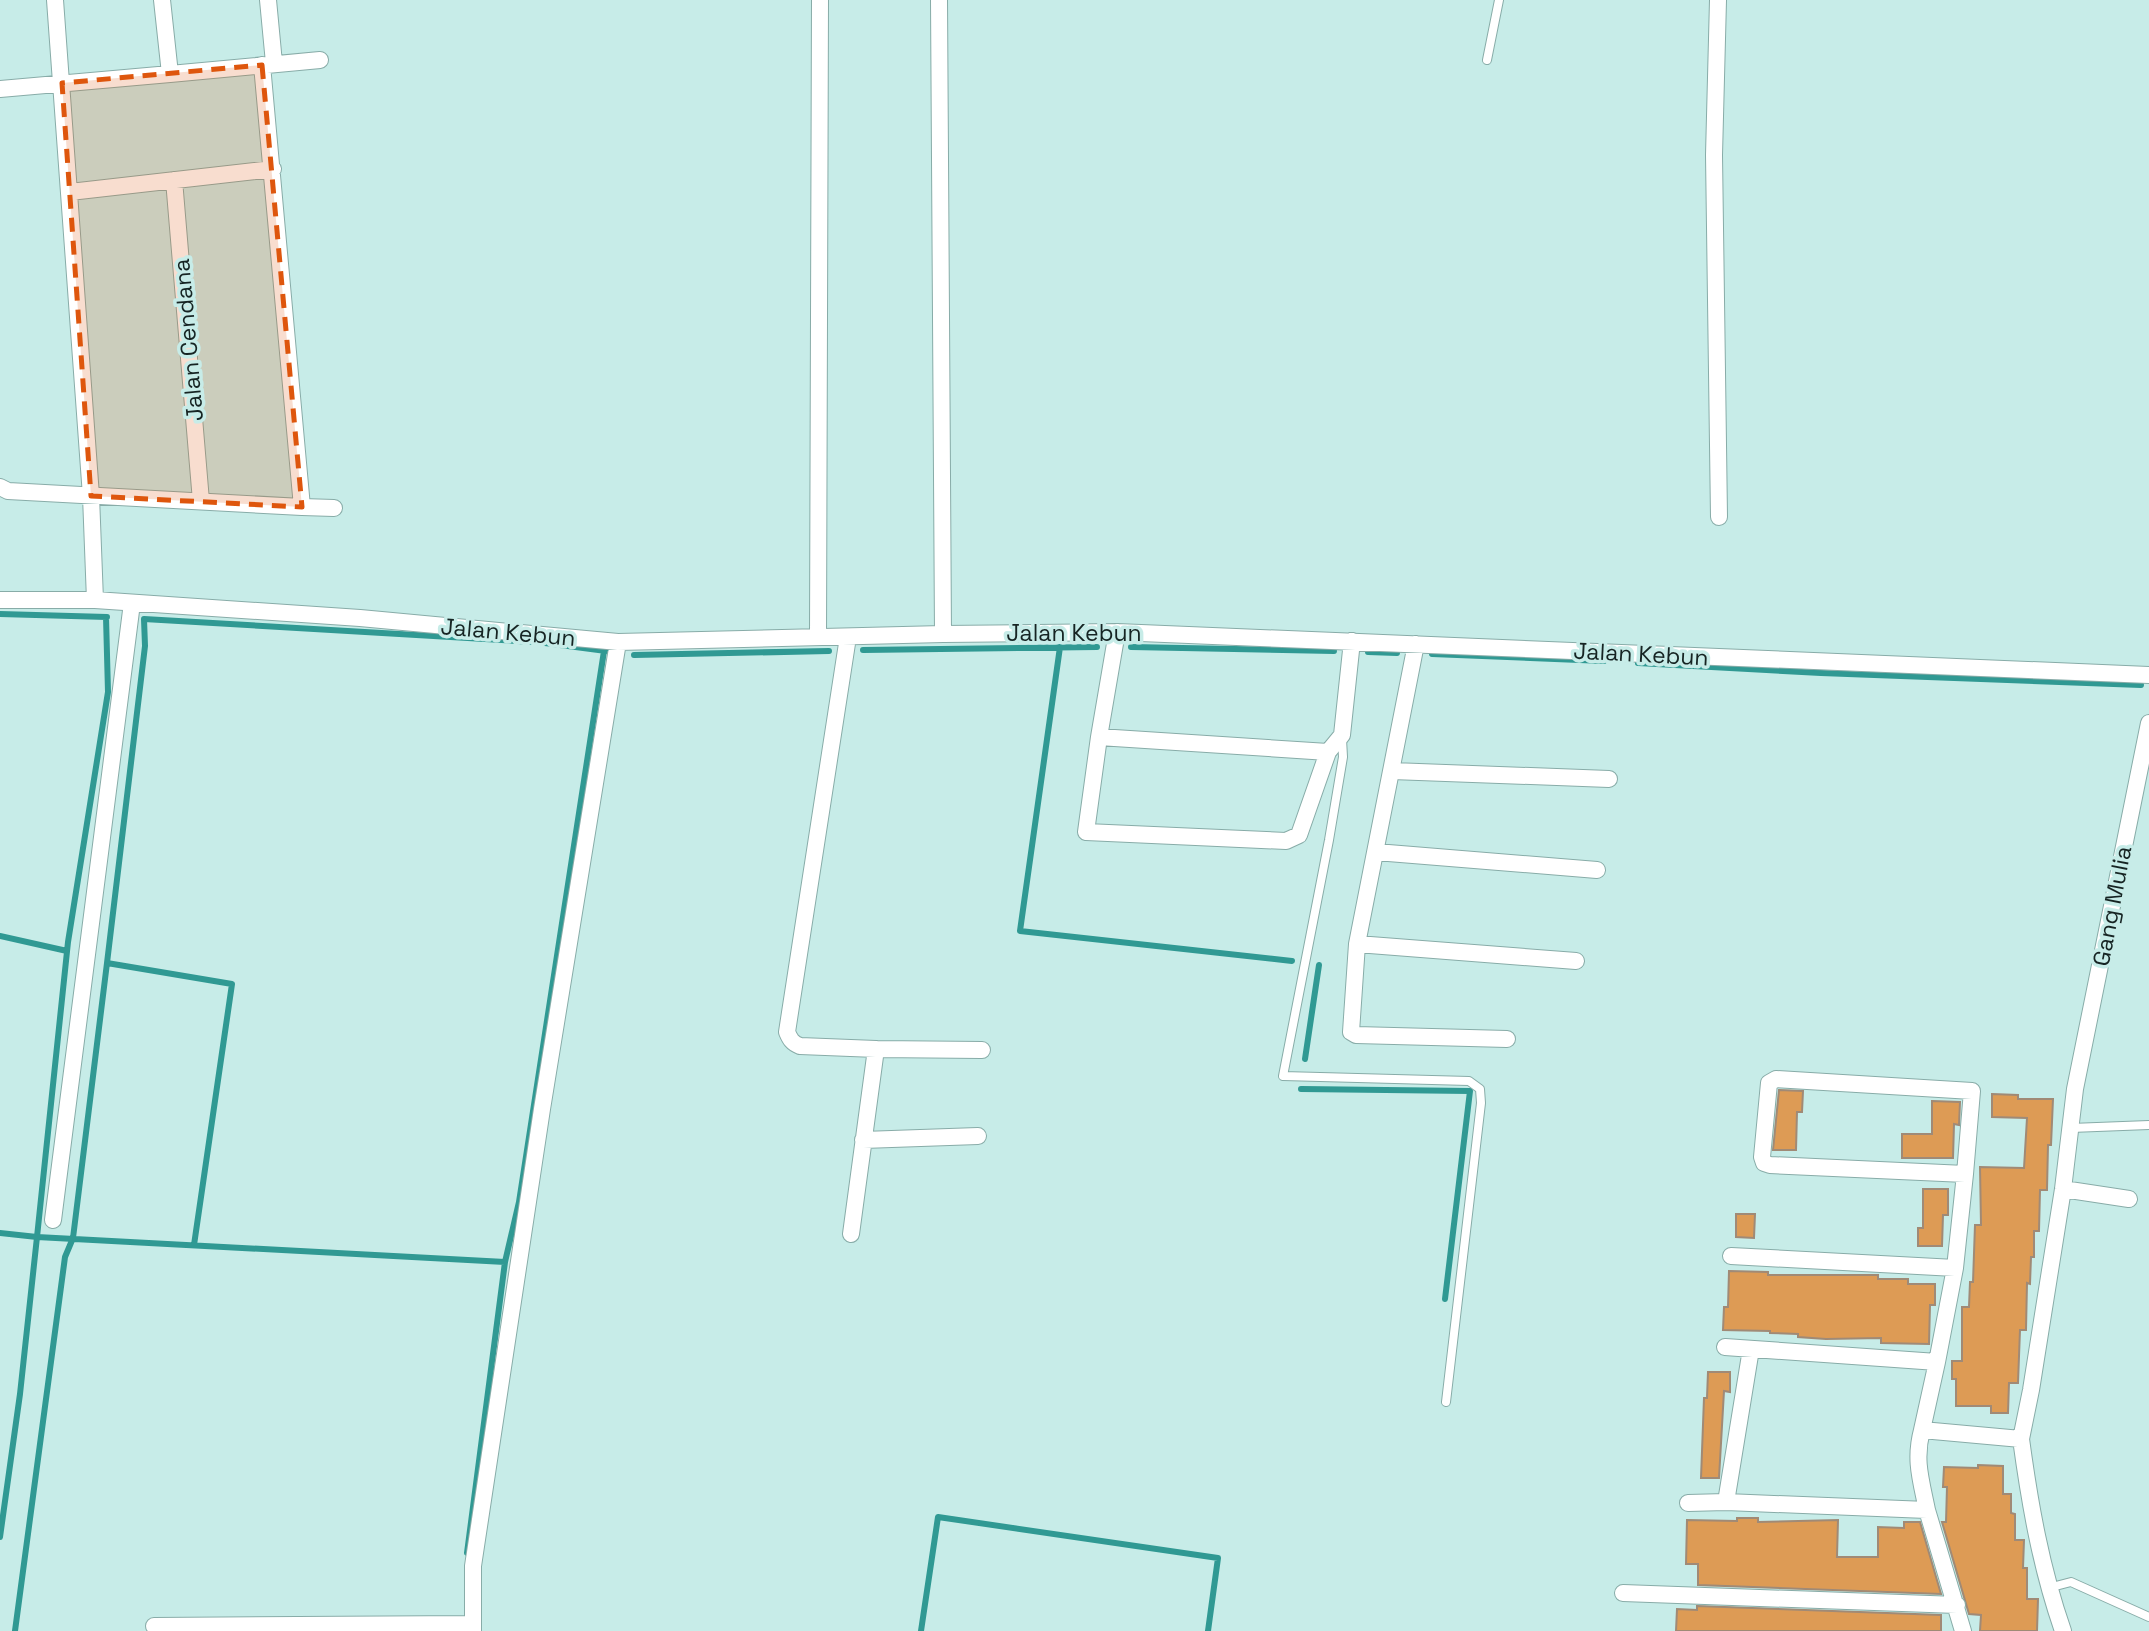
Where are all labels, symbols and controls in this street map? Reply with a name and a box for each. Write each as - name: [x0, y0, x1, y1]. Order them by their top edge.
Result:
- street label: Jalan Cendana: [166, 257, 210, 423]
- street label: Jalan Kebun: [439, 611, 577, 653]
- street label: Jalan Kebun: [1006, 618, 1142, 648]
- street label: Jalan Kebun: [1573, 635, 1709, 673]
- street label: Gang Mulia: [2086, 843, 2138, 969]

